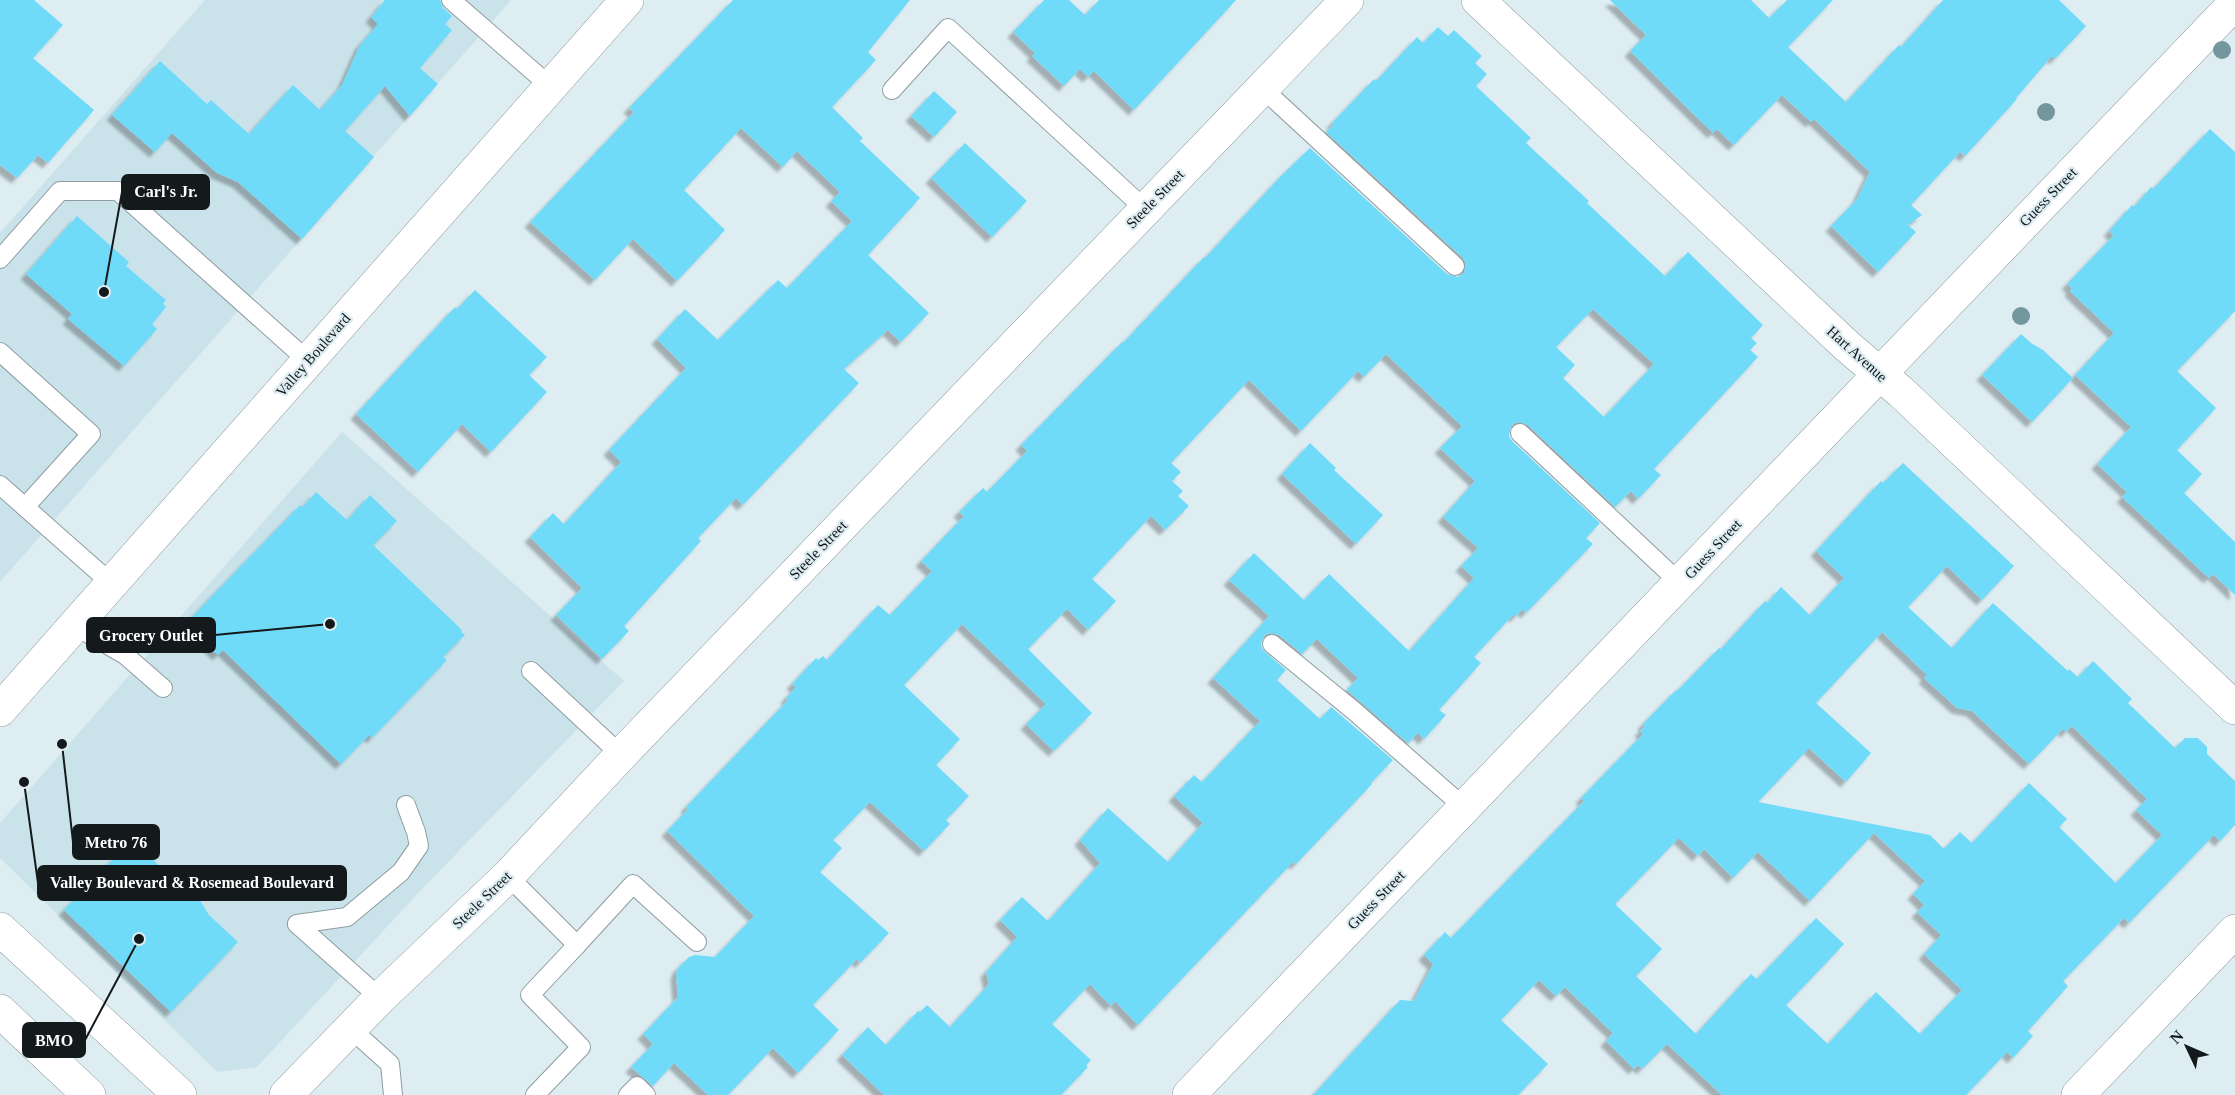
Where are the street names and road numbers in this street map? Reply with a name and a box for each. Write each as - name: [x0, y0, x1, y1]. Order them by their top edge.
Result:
- street label: Guess Street: [2016, 164, 2081, 230]
- street label: Steele Street: [1123, 166, 1188, 232]
- street label: Valley Boulevard: [273, 310, 354, 400]
- street label: Hart Avenue: [1824, 323, 1891, 385]
- street label: Guess Street: [1681, 515, 1745, 582]
- street label: Steele Street: [786, 517, 851, 583]
- street label: Steele Street: [449, 867, 515, 932]
- street label: Guess Street: [1344, 867, 1409, 933]

